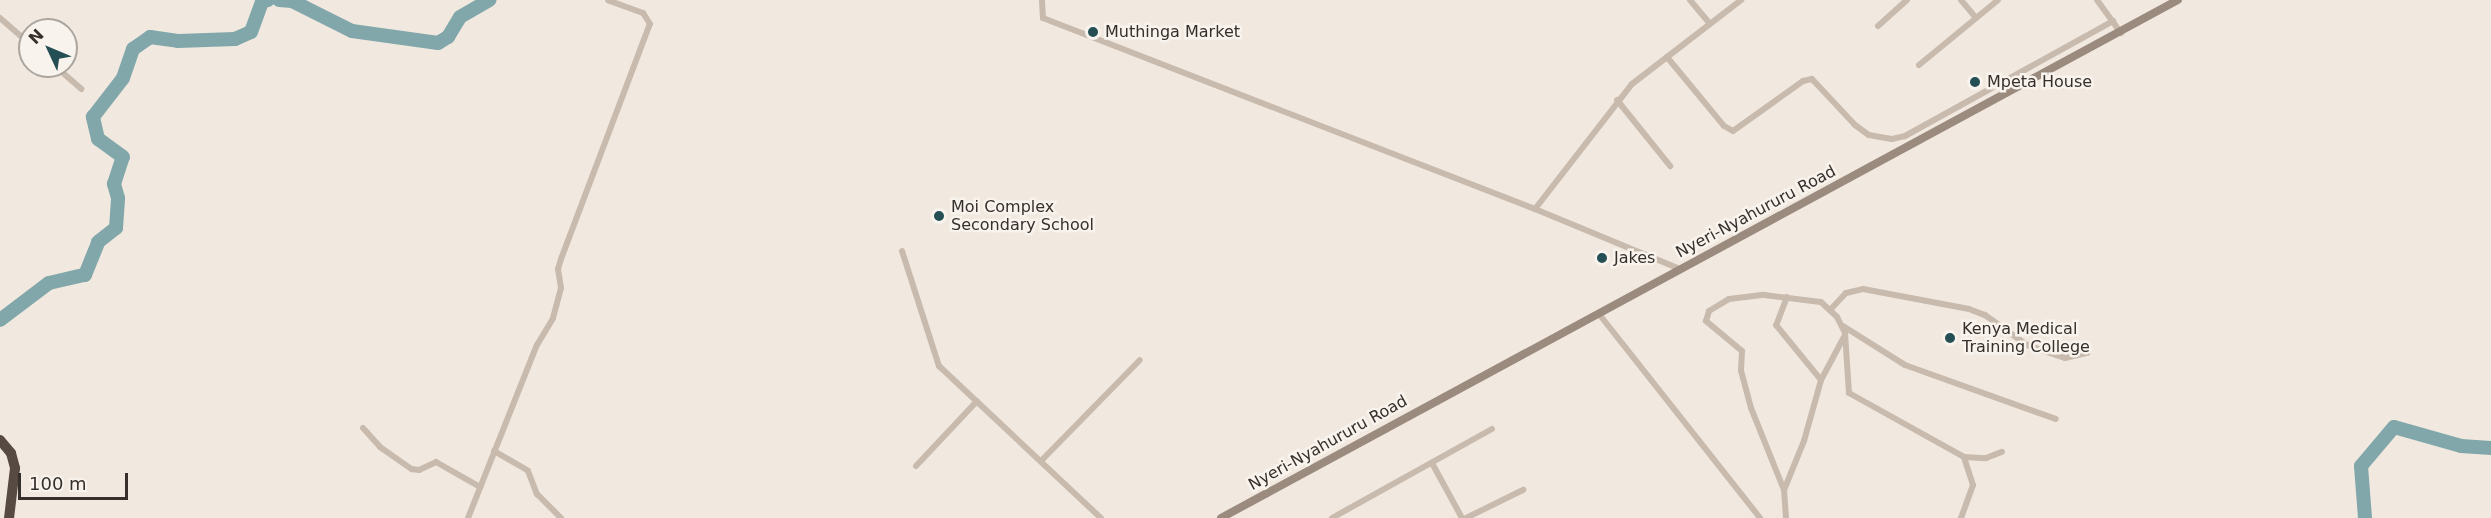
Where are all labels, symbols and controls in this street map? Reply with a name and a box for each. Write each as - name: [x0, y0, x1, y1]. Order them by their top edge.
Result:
- north arrow: [18, 18, 78, 78]
- place label: Muthinga Market: [1105, 22, 1240, 42]
- text: N: [25, 25, 48, 48]
- marker: Muthinga Market: [1086, 25, 1100, 39]
- place label: Mpeta House: [1987, 72, 2092, 92]
- marker: Mpeta House: [1968, 75, 1982, 89]
- street label: Nyeri-Nyahururu Road: [1673, 162, 1839, 262]
- place label: Moi Complex Secondary School: [951, 197, 1094, 235]
- marker: Moi Complex Secondary School: [932, 209, 946, 223]
- place label: Jakes: [1614, 248, 1655, 268]
- marker: Jakes: [1595, 251, 1609, 265]
- place label: Kenya Medical Training College: [1962, 319, 2090, 357]
- marker: Kenya Medical Training College: [1943, 331, 1957, 345]
- street label: Nyeri-Nyahururu Road: [1245, 391, 1411, 495]
- scale bar: [21, 461, 130, 499]
- text: 100 m: [29, 473, 87, 494]

